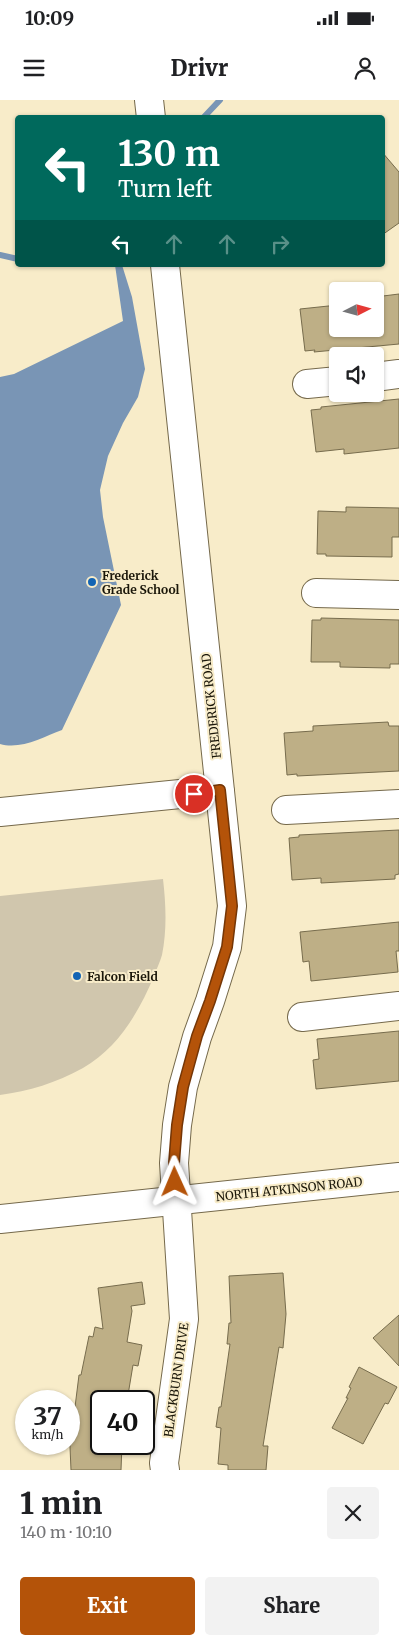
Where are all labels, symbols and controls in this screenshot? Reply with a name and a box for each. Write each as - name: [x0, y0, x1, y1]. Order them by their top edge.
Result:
- text: 10:09: [25, 6, 74, 30]
- icon: menu: [20, 54, 48, 82]
- text: Drivr: [171, 54, 228, 82]
- icon: person: [351, 54, 379, 82]
- text: 130 m: [118, 132, 220, 176]
- icon: left: [35, 135, 100, 200]
- text: Turn left: [118, 175, 212, 203]
- icon: left: [107, 230, 135, 258]
- icon: ahead: [160, 230, 188, 258]
- icon: ahead: [213, 230, 241, 258]
- icon: right: [266, 230, 294, 258]
- north arrow: [329, 282, 384, 338]
- map controls: [329, 282, 384, 402]
- button: sound: [329, 347, 384, 402]
- place label: Frederick Grade School: [102, 568, 180, 597]
- marker: Frederick Grade School: [86, 576, 98, 588]
- street label: FREDERICK ROAD: [198, 653, 224, 759]
- pin: [173, 773, 215, 815]
- icon: arrive: [180, 780, 208, 808]
- place label: Falcon Field: [87, 969, 158, 984]
- marker: Falcon Field: [71, 970, 83, 982]
- position arrow: [148, 1155, 200, 1207]
- street label: NORTH ATKINSON ROAD: [215, 1174, 363, 1204]
- street label: BLACKBURN DRIVE: [161, 1321, 192, 1438]
- speed limit sign: 40: [90, 1390, 155, 1455]
- text: 37: [33, 1400, 62, 1432]
- text: km/h: [32, 1427, 63, 1442]
- text: 1 min: [20, 1484, 102, 1522]
- button: close: [327, 1487, 379, 1539]
- text: 140 m · 10:10: [20, 1522, 112, 1542]
- button: Exit: [20, 1577, 195, 1635]
- button: Share: [205, 1577, 379, 1635]

